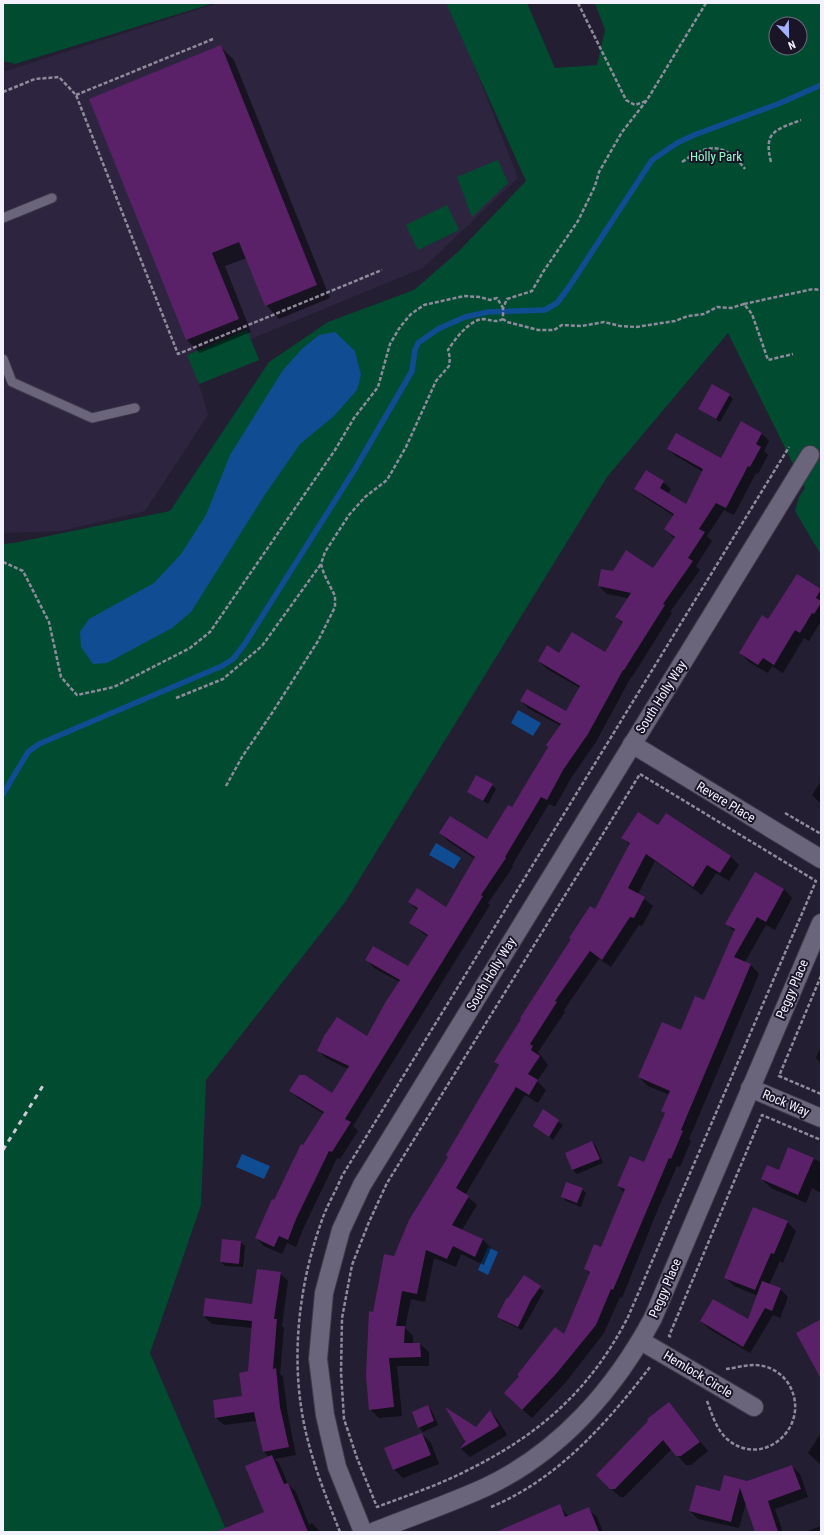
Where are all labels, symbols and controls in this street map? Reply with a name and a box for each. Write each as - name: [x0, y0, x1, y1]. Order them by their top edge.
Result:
- north arrow: [768, 16, 808, 56]
- text: N: [786, 38, 797, 52]
- park label: Holly Park: [690, 149, 742, 164]
- street label: South Holly Way: [633, 657, 690, 736]
- street label: Revere Place: [694, 779, 758, 825]
- street label: South Holly Way: [463, 934, 519, 1013]
- street label: Peggy Place: [773, 957, 811, 1021]
- street label: Rock Way: [760, 1086, 812, 1120]
- street label: Peggy Place: [646, 1256, 684, 1320]
- street label: Hemlock Circle: [661, 1348, 735, 1400]

